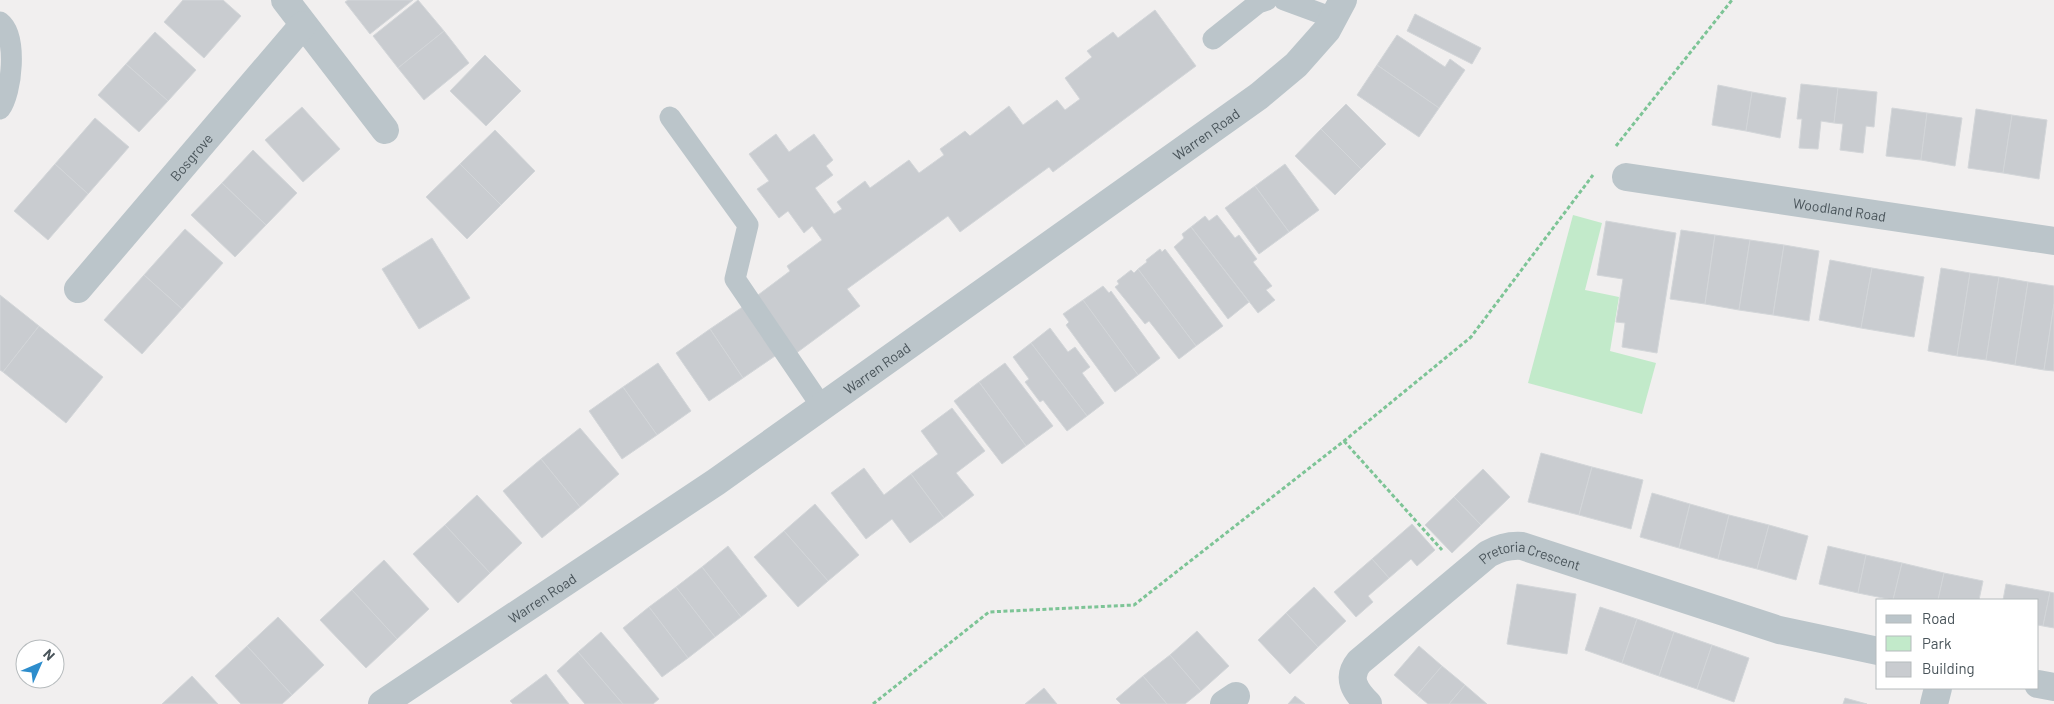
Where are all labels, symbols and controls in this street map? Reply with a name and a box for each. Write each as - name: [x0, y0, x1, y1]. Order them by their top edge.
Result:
- street label: Warren Road: [1169, 104, 1242, 163]
- street label: Bosgrove: [166, 129, 216, 184]
- street label: Woodland Road: [1792, 194, 1887, 224]
- street label: Warren Road: [840, 338, 913, 397]
- street label: Pretoria Crescent: [1475, 537, 1583, 573]
- street label: Warren Road: [505, 569, 579, 626]
- legend: [1876, 599, 2039, 689]
- text: Road: [1922, 609, 1955, 627]
- text: Park: [1922, 634, 1952, 652]
- north arrow: [15, 639, 65, 689]
- text: N: [40, 645, 59, 664]
- text: Building: [1922, 659, 1975, 677]

